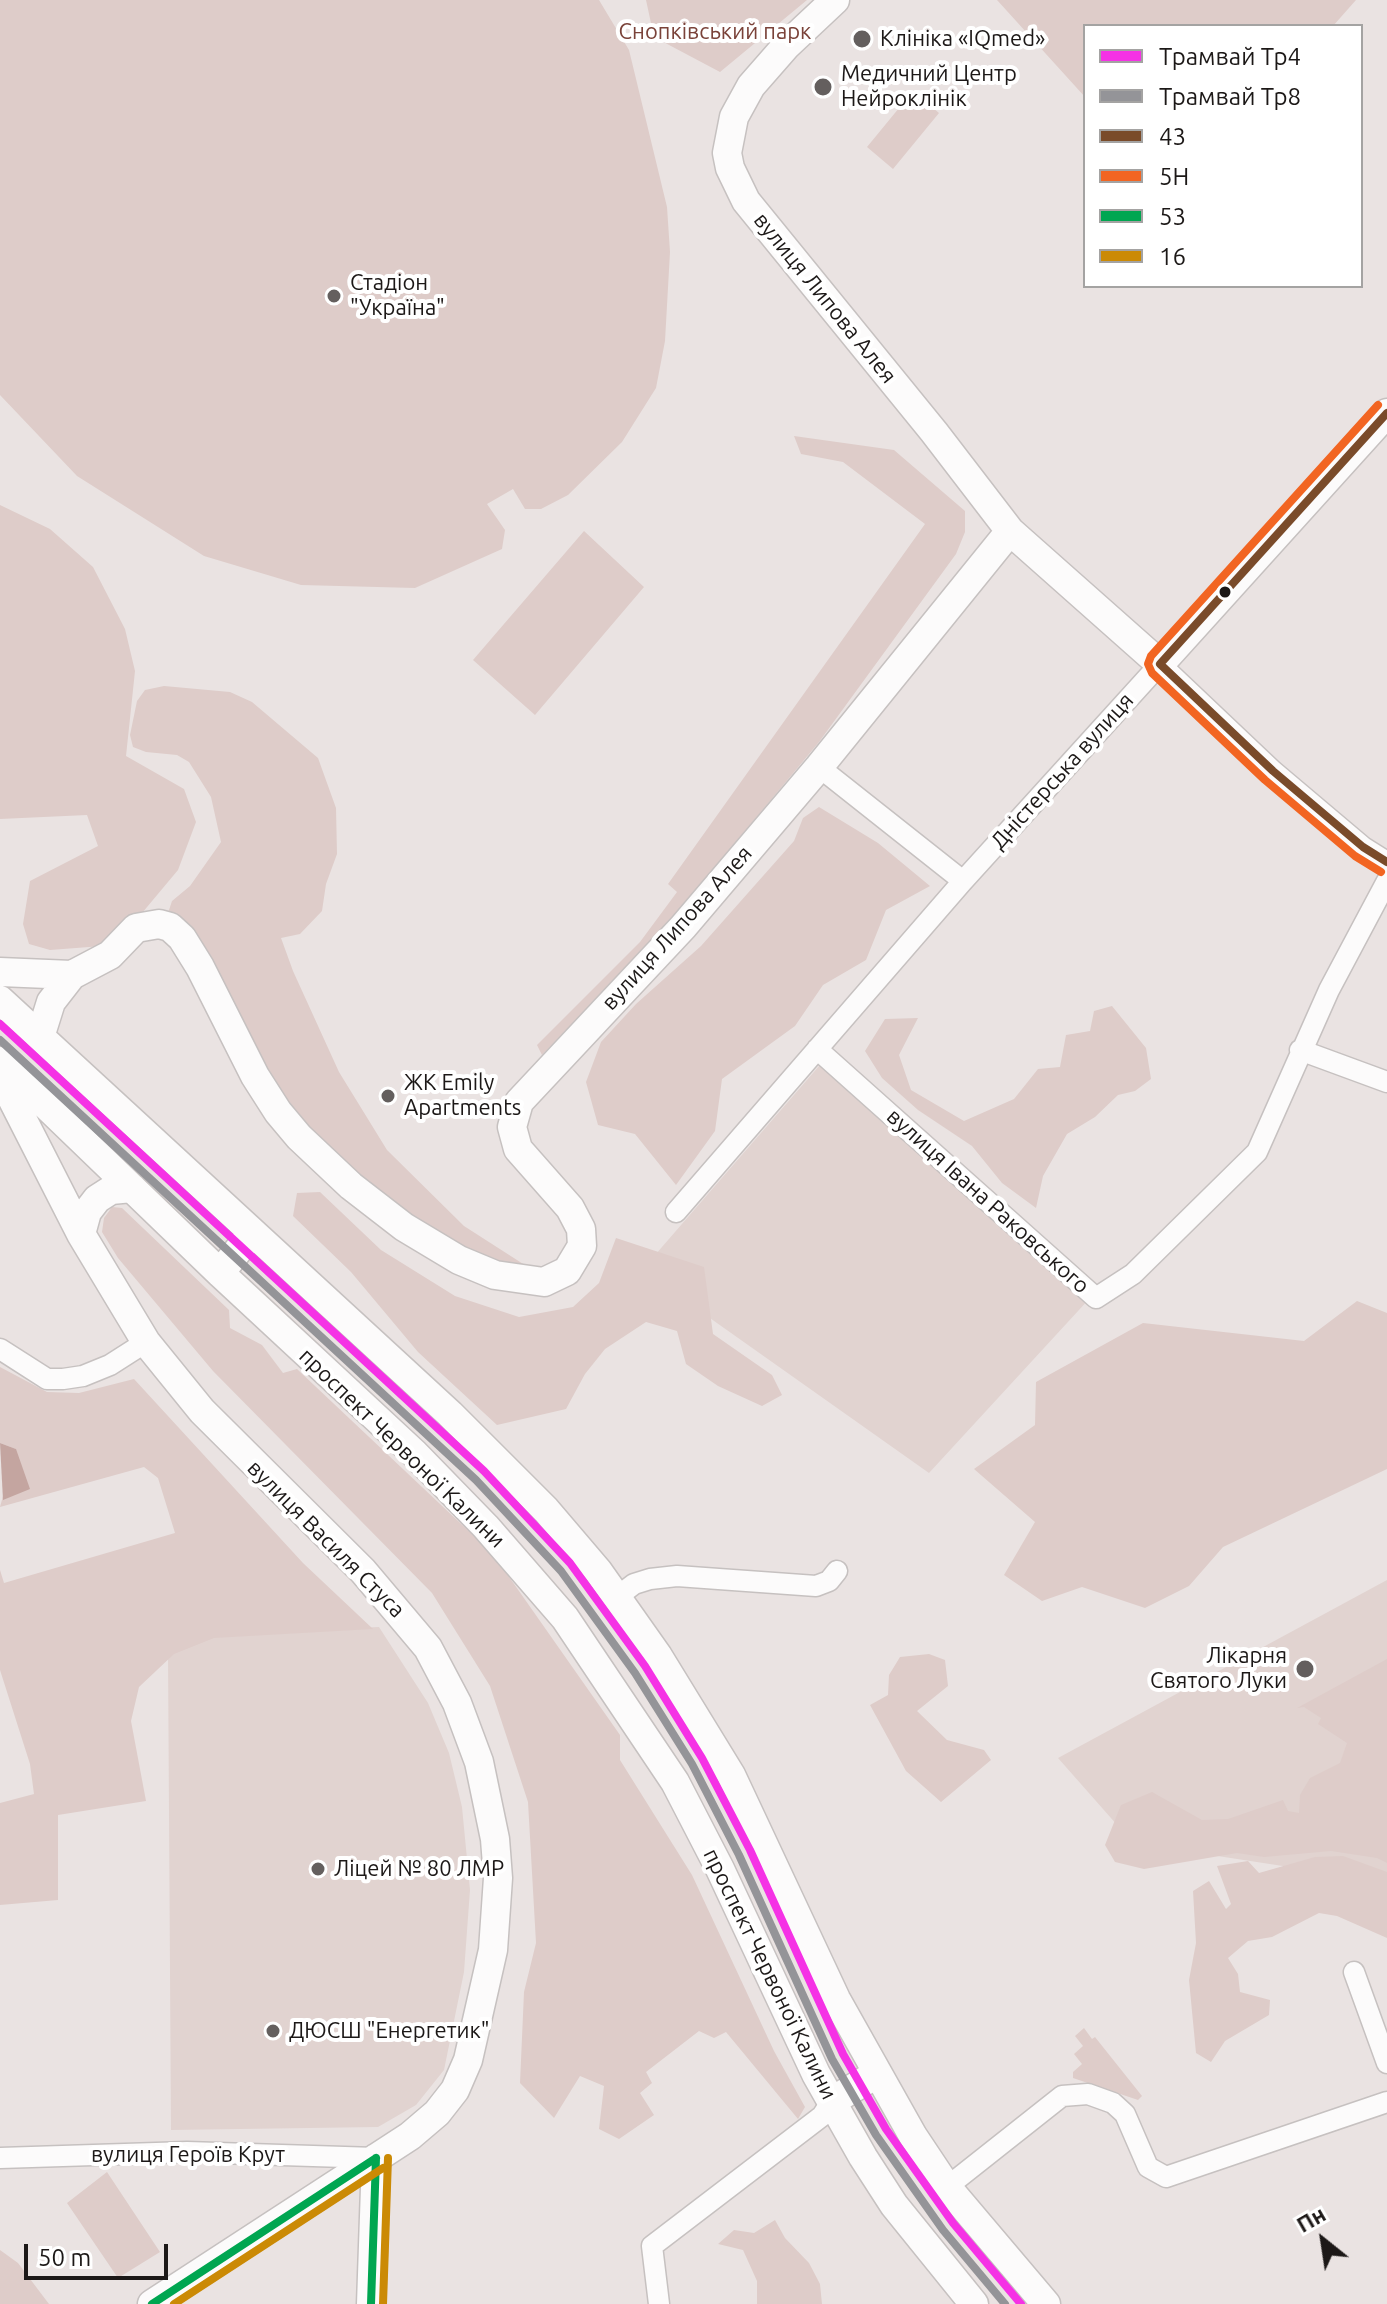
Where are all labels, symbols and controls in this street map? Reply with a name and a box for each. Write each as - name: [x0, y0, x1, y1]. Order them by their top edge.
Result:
- park label: Снопківський парк: [619, 19, 811, 45]
- legend: [1083, 24, 1363, 288]
- place label: Клініка «IQmed»: [880, 26, 1045, 52]
- marker: Клініка «IQmed»: [851, 28, 873, 50]
- text: Трамвай Тр4: [1159, 43, 1301, 70]
- place label: Медичний Центр Нейроклінік: [841, 61, 1017, 112]
- marker: Медичний Центр Нейроклінік: [812, 76, 834, 98]
- text: Трамвай Тр8: [1159, 83, 1301, 110]
- text: 43: [1159, 123, 1186, 150]
- text: 5Н: [1159, 163, 1189, 190]
- text: 53: [1159, 203, 1186, 230]
- street label: вулиця Липова Алея: [748, 207, 902, 389]
- text: 16: [1159, 243, 1186, 270]
- place label: Стадіон "Україна": [350, 270, 445, 322]
- marker: Стадіон "Україна": [325, 287, 343, 305]
- unlabelled marker: [1217, 584, 1233, 600]
- street label: Дністерська вулиця: [985, 687, 1139, 855]
- street label: вулиця Липова Алея: [596, 840, 758, 1016]
- place label: ЖК Emily Apartments: [404, 1070, 521, 1122]
- marker: ЖК Emily Apartments: [379, 1087, 397, 1105]
- street label: вулиця Івана Раковського: [881, 1103, 1095, 1299]
- street label: проспект Червоної Калини: [294, 1343, 510, 1553]
- street label: вулиця Василя Стуса: [242, 1455, 410, 1623]
- place label: Лікарня Святого Луки: [1150, 1643, 1287, 1694]
- marker: Лікарня Святого Луки: [1294, 1658, 1316, 1680]
- street label: проспект Червоної Калини: [698, 1844, 842, 2104]
- place label: Ліцей № 80 ЛМР: [334, 1856, 504, 1882]
- marker: Ліцей № 80 ЛМР: [309, 1860, 327, 1878]
- place label: ДЮСШ "Енергетик": [289, 2018, 490, 2044]
- marker: ДЮСШ "Енергетик": [264, 2022, 282, 2040]
- street label: вулиця Героїв Крут: [91, 2142, 285, 2168]
- north arrow: [1283, 2200, 1363, 2280]
- text: Пн: [1292, 2201, 1329, 2237]
- scale bar: [28, 2228, 172, 2278]
- text: 50 m: [38, 2244, 91, 2271]

